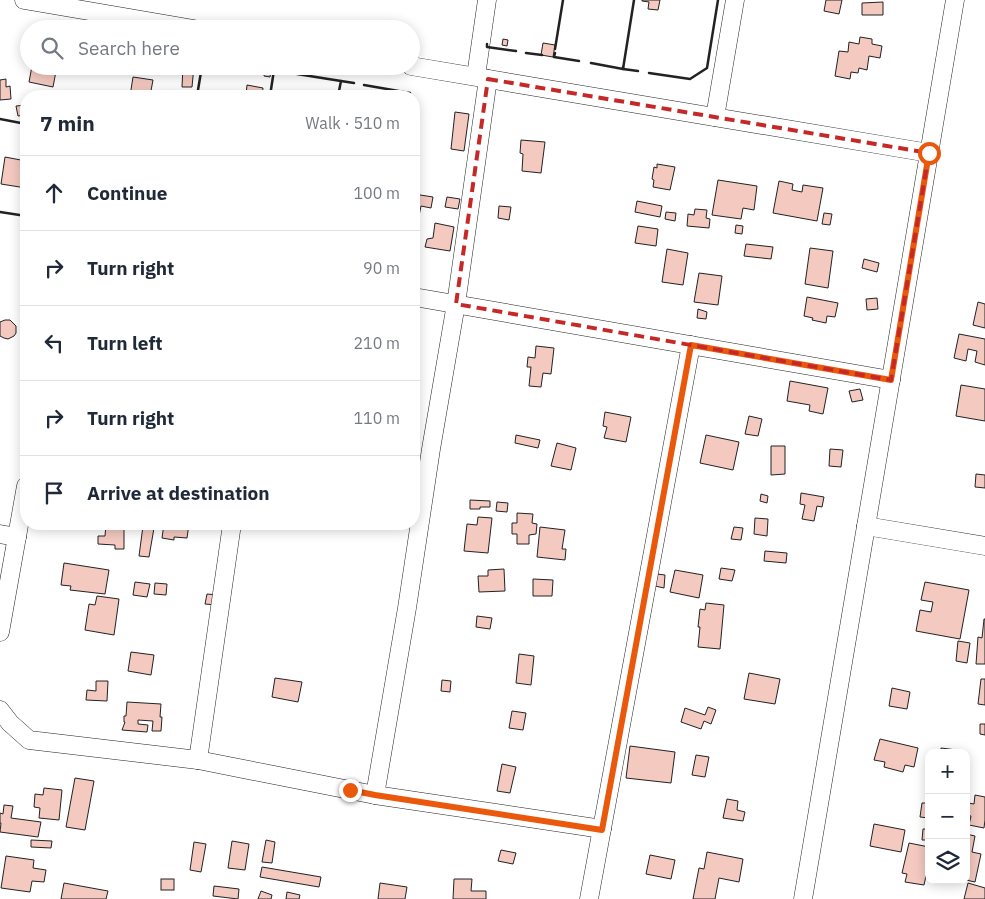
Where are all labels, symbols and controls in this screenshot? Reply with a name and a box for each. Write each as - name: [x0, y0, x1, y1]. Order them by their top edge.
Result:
- search box: [20, 20, 420, 75]
- icon: search: [38, 34, 66, 62]
- text: Search here: [78, 36, 180, 60]
- text: 7 min: [40, 109, 95, 137]
- text: Walk · 510 m: [305, 113, 400, 133]
- route start: [918, 142, 941, 165]
- icon: ahead: [40, 179, 68, 207]
- text: Continue: [87, 181, 167, 205]
- text: 100 m: [353, 183, 400, 203]
- icon: right: [40, 254, 68, 282]
- text: Turn right: [87, 256, 174, 280]
- text: 90 m: [363, 258, 400, 278]
- icon: left: [40, 329, 68, 357]
- text: Turn left: [87, 331, 163, 355]
- text: 210 m: [353, 333, 400, 353]
- icon: right: [40, 404, 68, 432]
- text: Turn right: [87, 406, 174, 430]
- text: 110 m: [353, 408, 400, 428]
- icon: arrive: [40, 479, 68, 507]
- text: Arrive at destination: [87, 481, 270, 505]
- map controls: [925, 749, 970, 884]
- button: +: [925, 749, 970, 794]
- route end: [339, 779, 362, 802]
- button: −: [925, 794, 970, 839]
- button: layers: [925, 839, 970, 884]

